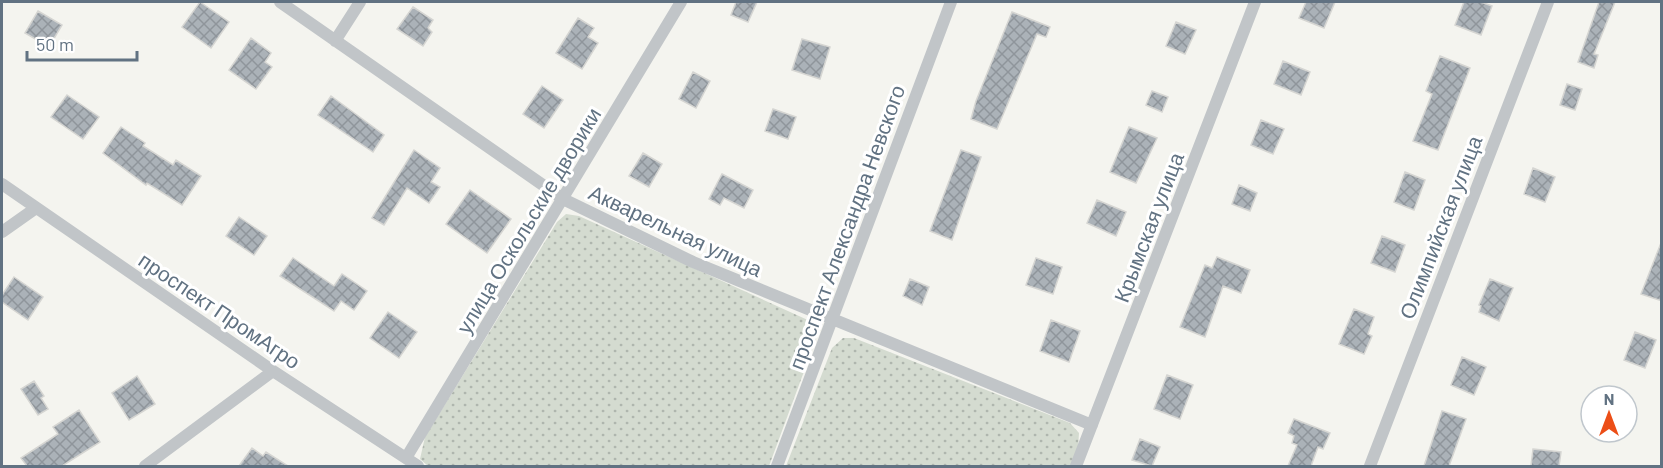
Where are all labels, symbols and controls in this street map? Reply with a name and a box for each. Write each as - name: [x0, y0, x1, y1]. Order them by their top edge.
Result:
- scale bar: [27, 24, 136, 62]
- text: 50 m: [36, 33, 74, 55]
- street label: проспект Александра Невского: [783, 81, 909, 373]
- street label: улица Оскольские дворики: [451, 103, 605, 337]
- street label: Олимпийская улица: [1393, 131, 1487, 322]
- street label: Крымская улица: [1108, 148, 1188, 306]
- street label: Акварельная улица: [585, 179, 767, 281]
- street label: проспект ПромАгро: [134, 247, 306, 373]
- north arrow: [1579, 384, 1639, 444]
- text: N: [1604, 389, 1614, 408]

